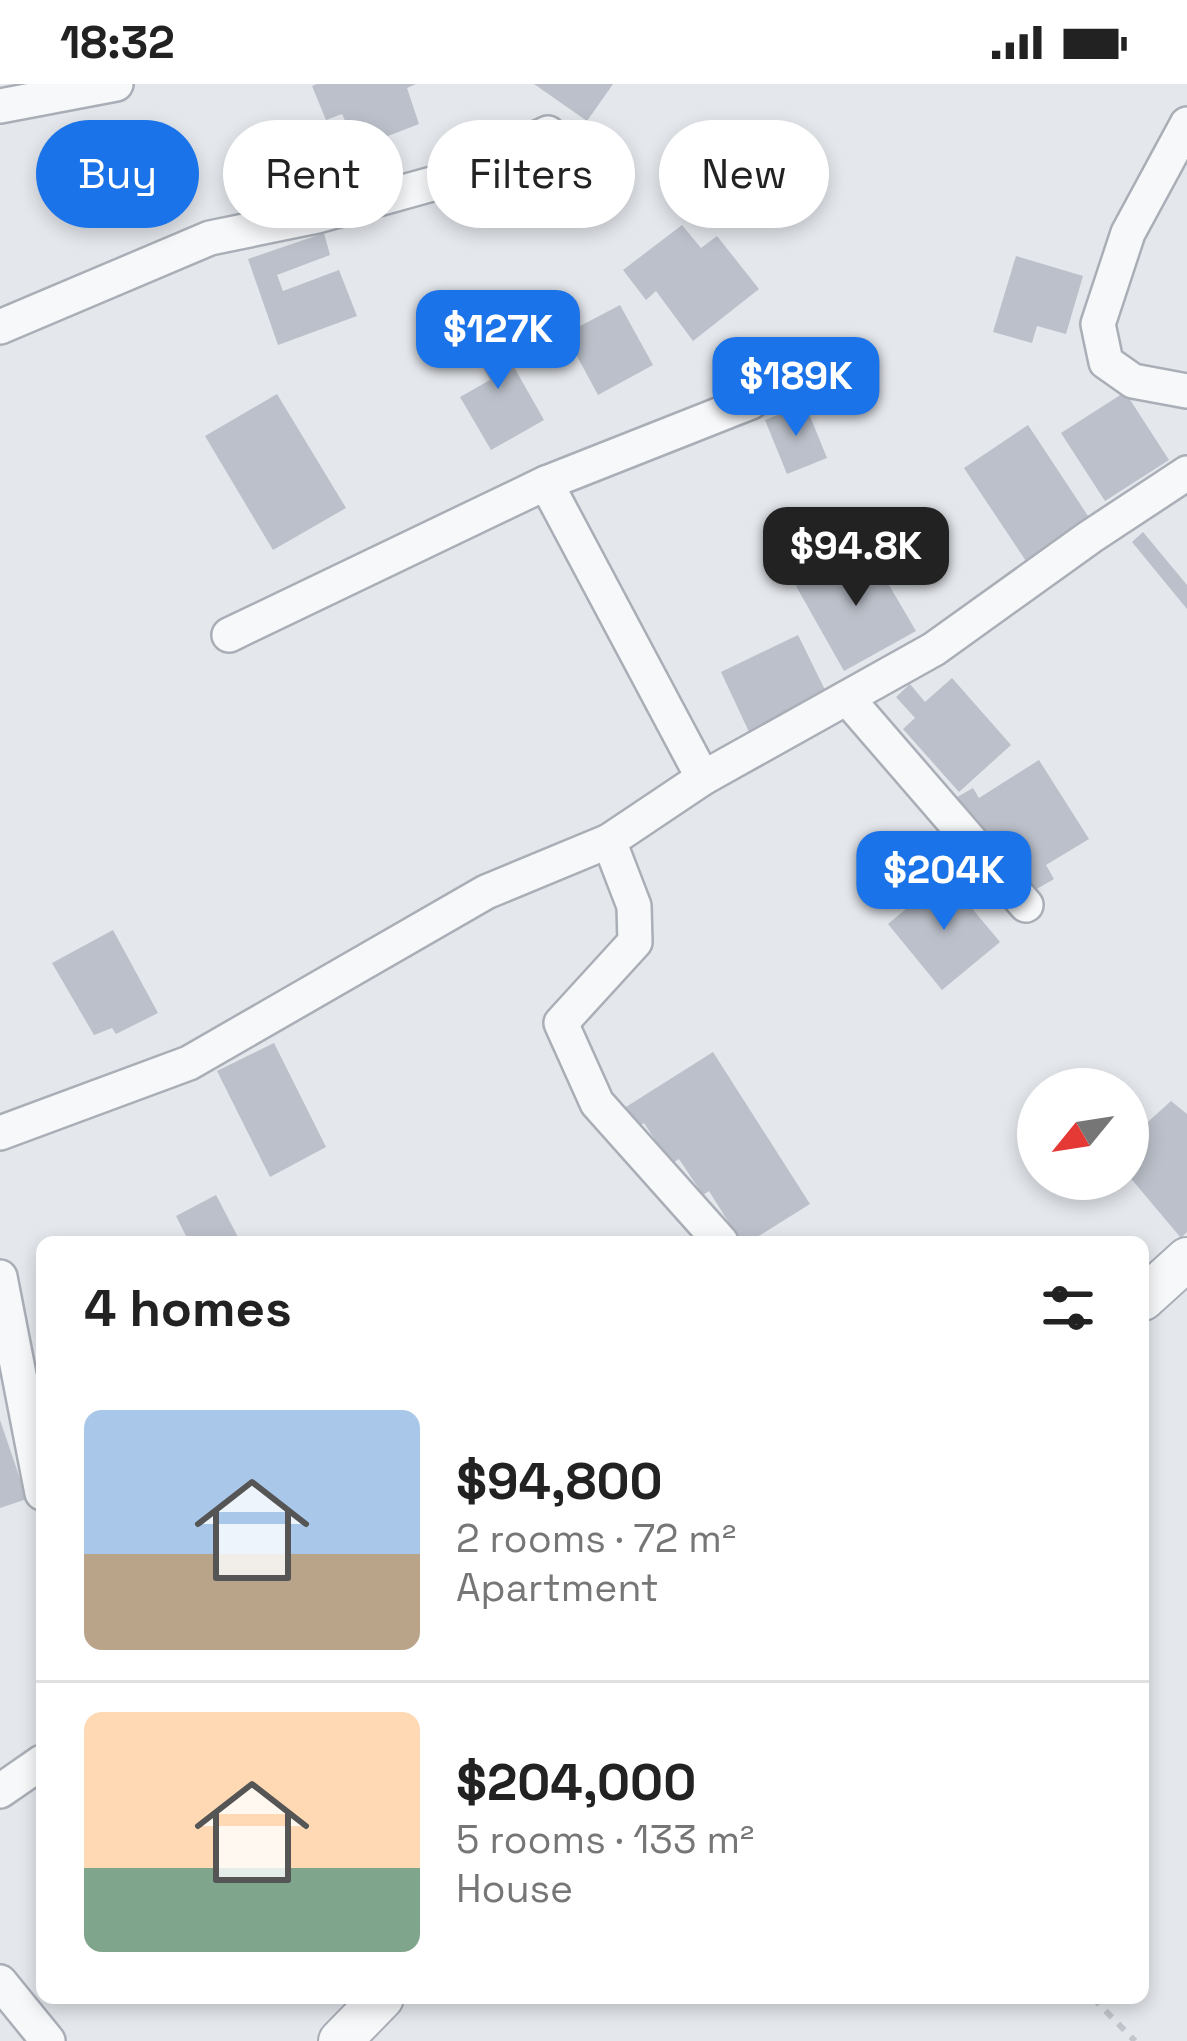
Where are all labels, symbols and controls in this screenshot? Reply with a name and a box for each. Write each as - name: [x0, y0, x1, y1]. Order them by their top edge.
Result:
- text: 18:32: [60, 14, 175, 71]
- chip: Buy: [36, 120, 199, 228]
- chip: Rent: [223, 120, 403, 228]
- chip: Filters: [427, 120, 635, 228]
- chip: New: [659, 120, 829, 228]
- pin: $127K: [414, 290, 582, 392]
- text: $127K: [443, 304, 553, 353]
- pin: $189K: [712, 337, 880, 439]
- text: $189K: [739, 351, 853, 400]
- pin: $94.8K: [758, 507, 954, 609]
- text: $94.8K: [790, 521, 922, 570]
- pin: $204K: [860, 831, 1028, 933]
- text: $204K: [883, 845, 1005, 894]
- north arrow: [1017, 1068, 1149, 1200]
- map controls: [1017, 1068, 1149, 1200]
- icon: filters: [1035, 1275, 1101, 1341]
- text: 4 homes: [84, 1276, 292, 1341]
- text: $94,800: [456, 1449, 663, 1514]
- icon: home: [180, 1458, 324, 1602]
- text: 2 rooms · 72 m²: [456, 1514, 736, 1563]
- text: Apartment: [456, 1563, 659, 1612]
- text: $204,000: [456, 1750, 696, 1815]
- icon: home: [180, 1760, 324, 1904]
- text: 5 rooms · 133 m²: [456, 1815, 754, 1864]
- text: House: [456, 1864, 573, 1913]

